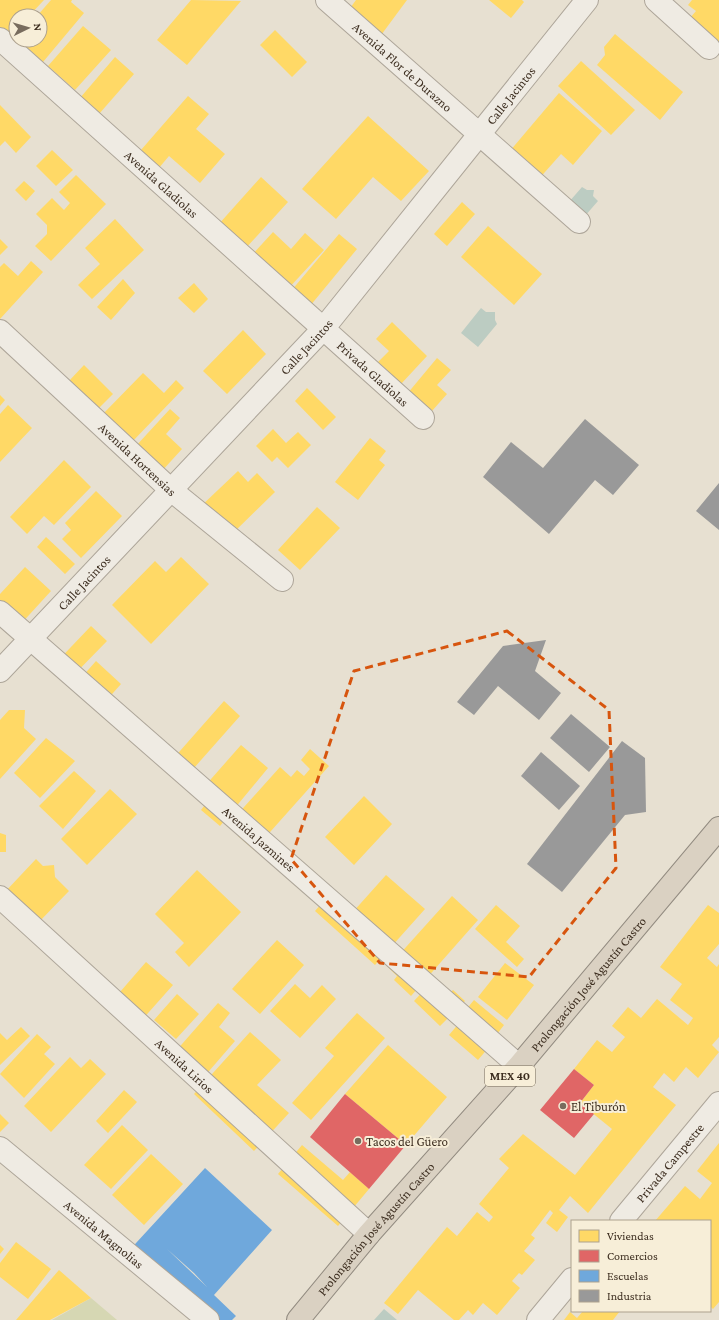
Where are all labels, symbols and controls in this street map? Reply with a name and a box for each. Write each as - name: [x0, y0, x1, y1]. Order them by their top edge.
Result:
- north arrow: [8, 8, 48, 48]
- street label: Avenida Flor de Durazno: [350, 19, 455, 115]
- text: N: [32, 23, 44, 32]
- street label: Calle Jacintos: [483, 64, 539, 128]
- street label: Avenida Gladiolas: [122, 147, 201, 221]
- street label: Calle Jacintos: [277, 316, 336, 378]
- street label: Privada Gladiolas: [334, 338, 412, 410]
- street label: Avenida Hortensias: [95, 420, 179, 499]
- street label: Calle Jacintos: [55, 552, 114, 613]
- street label: Avenida Jazmines: [219, 803, 298, 875]
- street label: Prolongación José Agustín Castro: [528, 914, 649, 1055]
- street label: Avenida Lirios: [152, 1035, 217, 1096]
- road number: MEX 40: [485, 1066, 535, 1086]
- place label: El Tiburón: [571, 1099, 626, 1114]
- marker: El Tiburón: [558, 1101, 568, 1111]
- street label: Privada Campestre: [633, 1120, 707, 1205]
- place label: Tacos del Güero: [366, 1134, 448, 1149]
- marker: Tacos del Güero: [353, 1136, 363, 1146]
- street label: Prolongación José Agustín Castro: [314, 1159, 438, 1299]
- street label: Avenida Magnolias: [61, 1197, 147, 1272]
- legend: [571, 1220, 711, 1312]
- text: Viviendas: [607, 1229, 654, 1243]
- text: Comercios: [607, 1249, 658, 1263]
- text: Escuelas: [607, 1269, 649, 1283]
- text: Industria: [607, 1289, 652, 1303]

